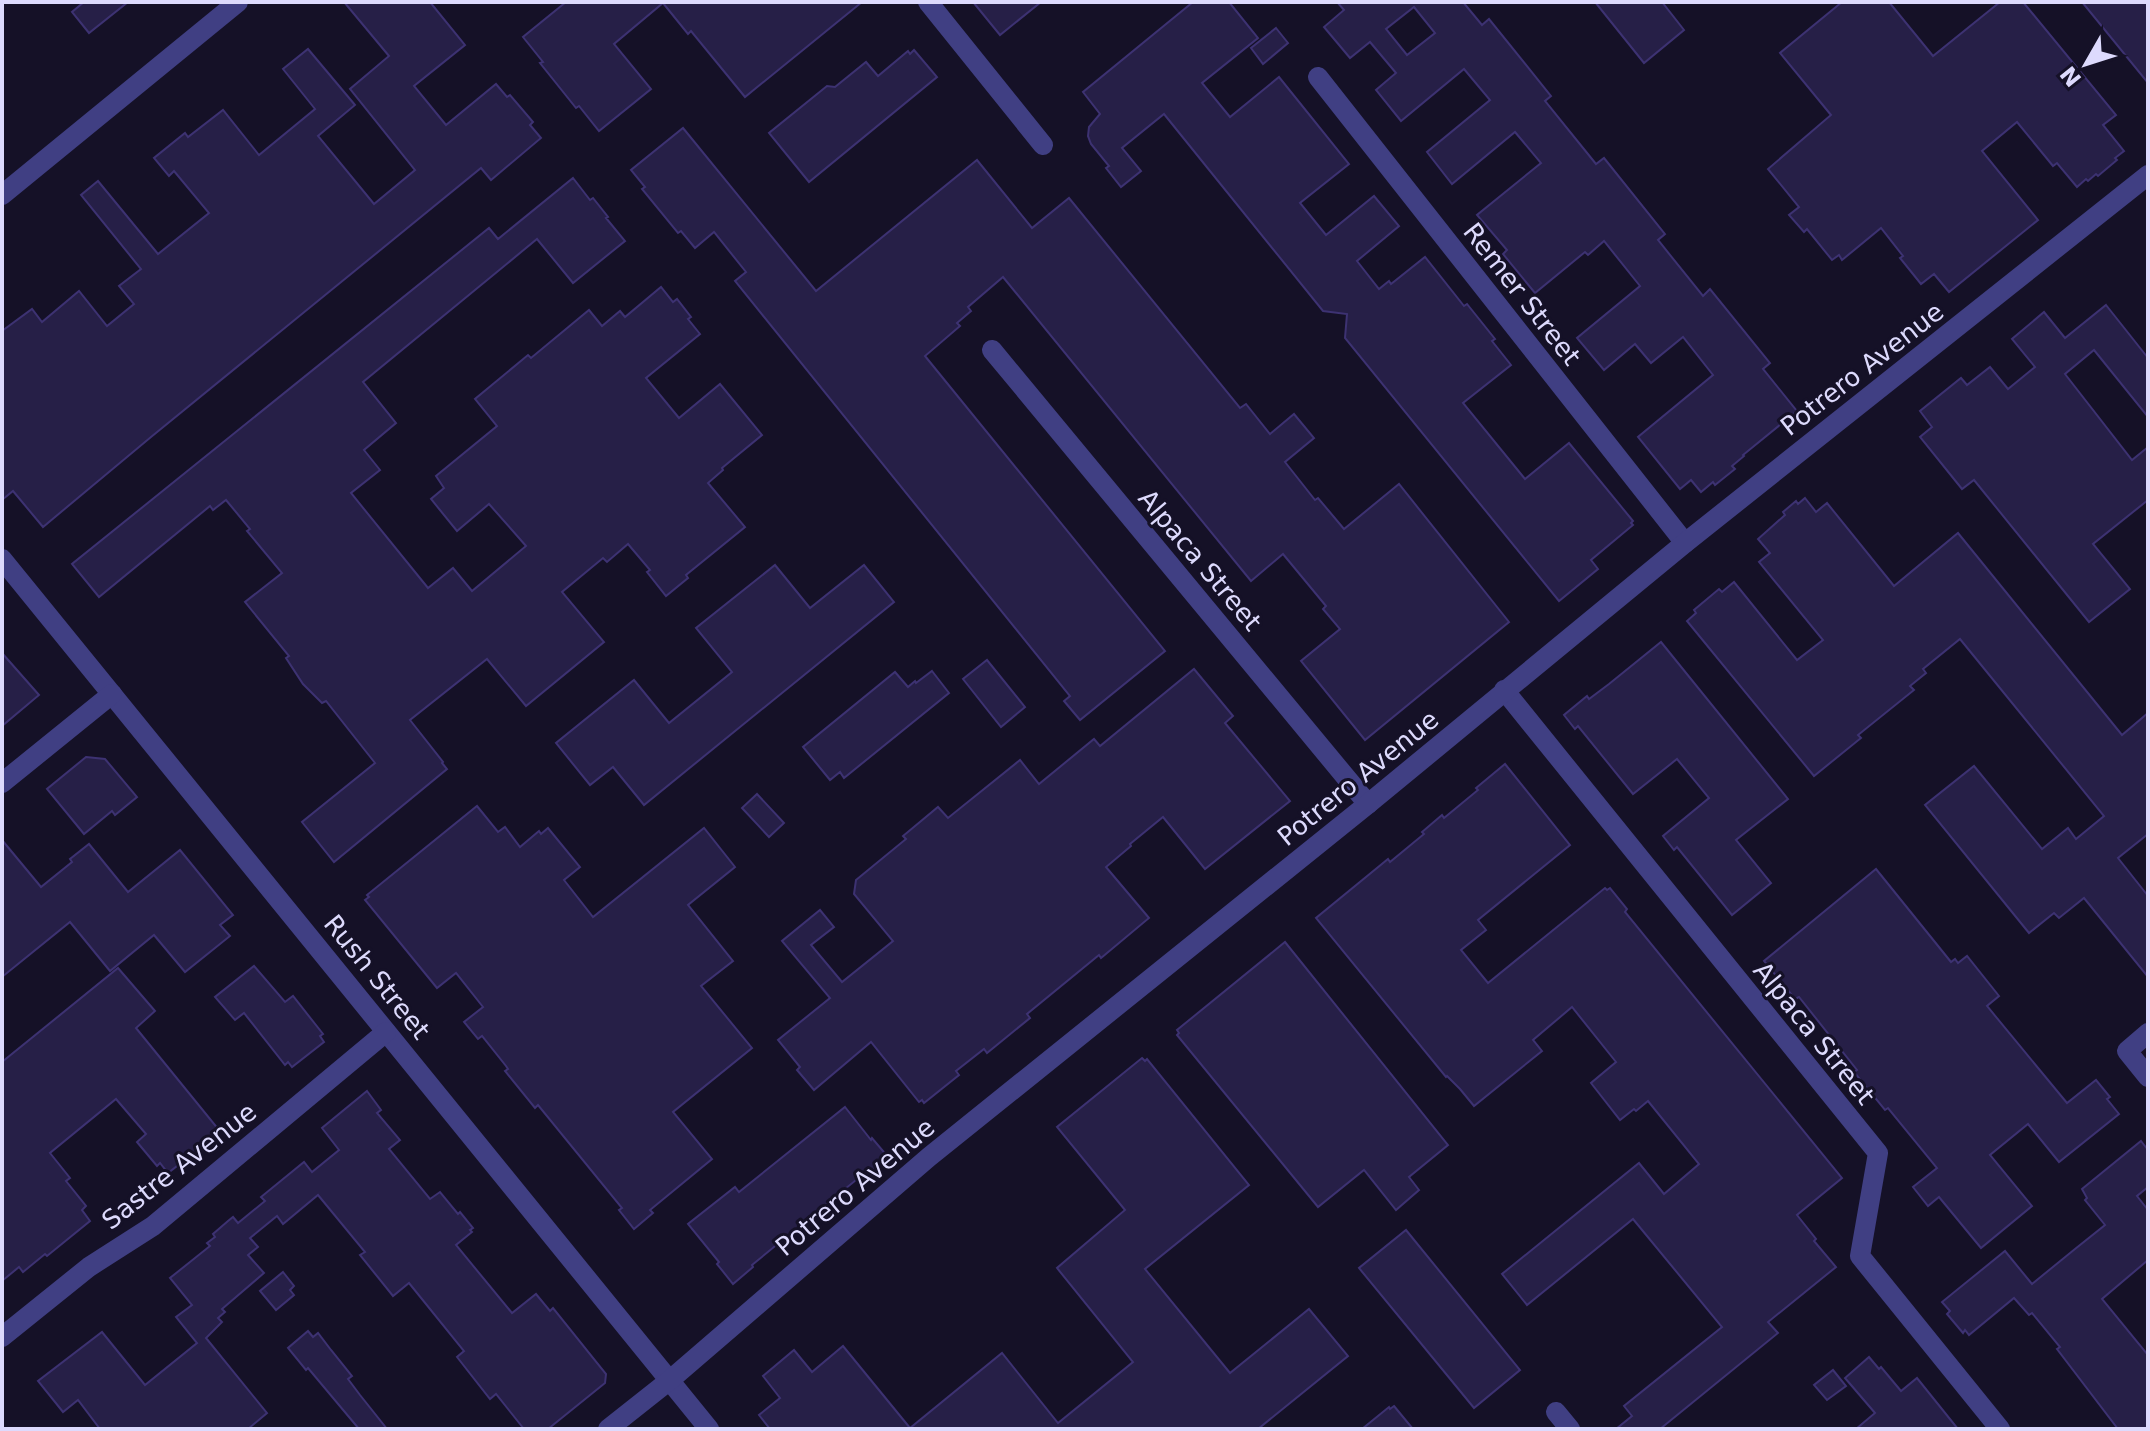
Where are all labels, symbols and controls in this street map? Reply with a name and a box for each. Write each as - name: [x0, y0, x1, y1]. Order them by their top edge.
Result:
- north arrow: [2046, 24, 2126, 104]
- text: N: [2055, 61, 2086, 91]
- street label: Remer Street: [1457, 217, 1587, 371]
- street label: Potrero Avenue: [1775, 296, 1949, 442]
- street label: Alpaca Street: [1132, 483, 1268, 637]
- street label: Potrero Avenue: [1272, 704, 1444, 852]
- street label: Rush Street: [318, 909, 436, 1045]
- street label: Alpaca Street: [1747, 956, 1881, 1110]
- street label: Sastre Avenue: [96, 1097, 262, 1235]
- street label: Potrero Avenue: [770, 1112, 940, 1262]

